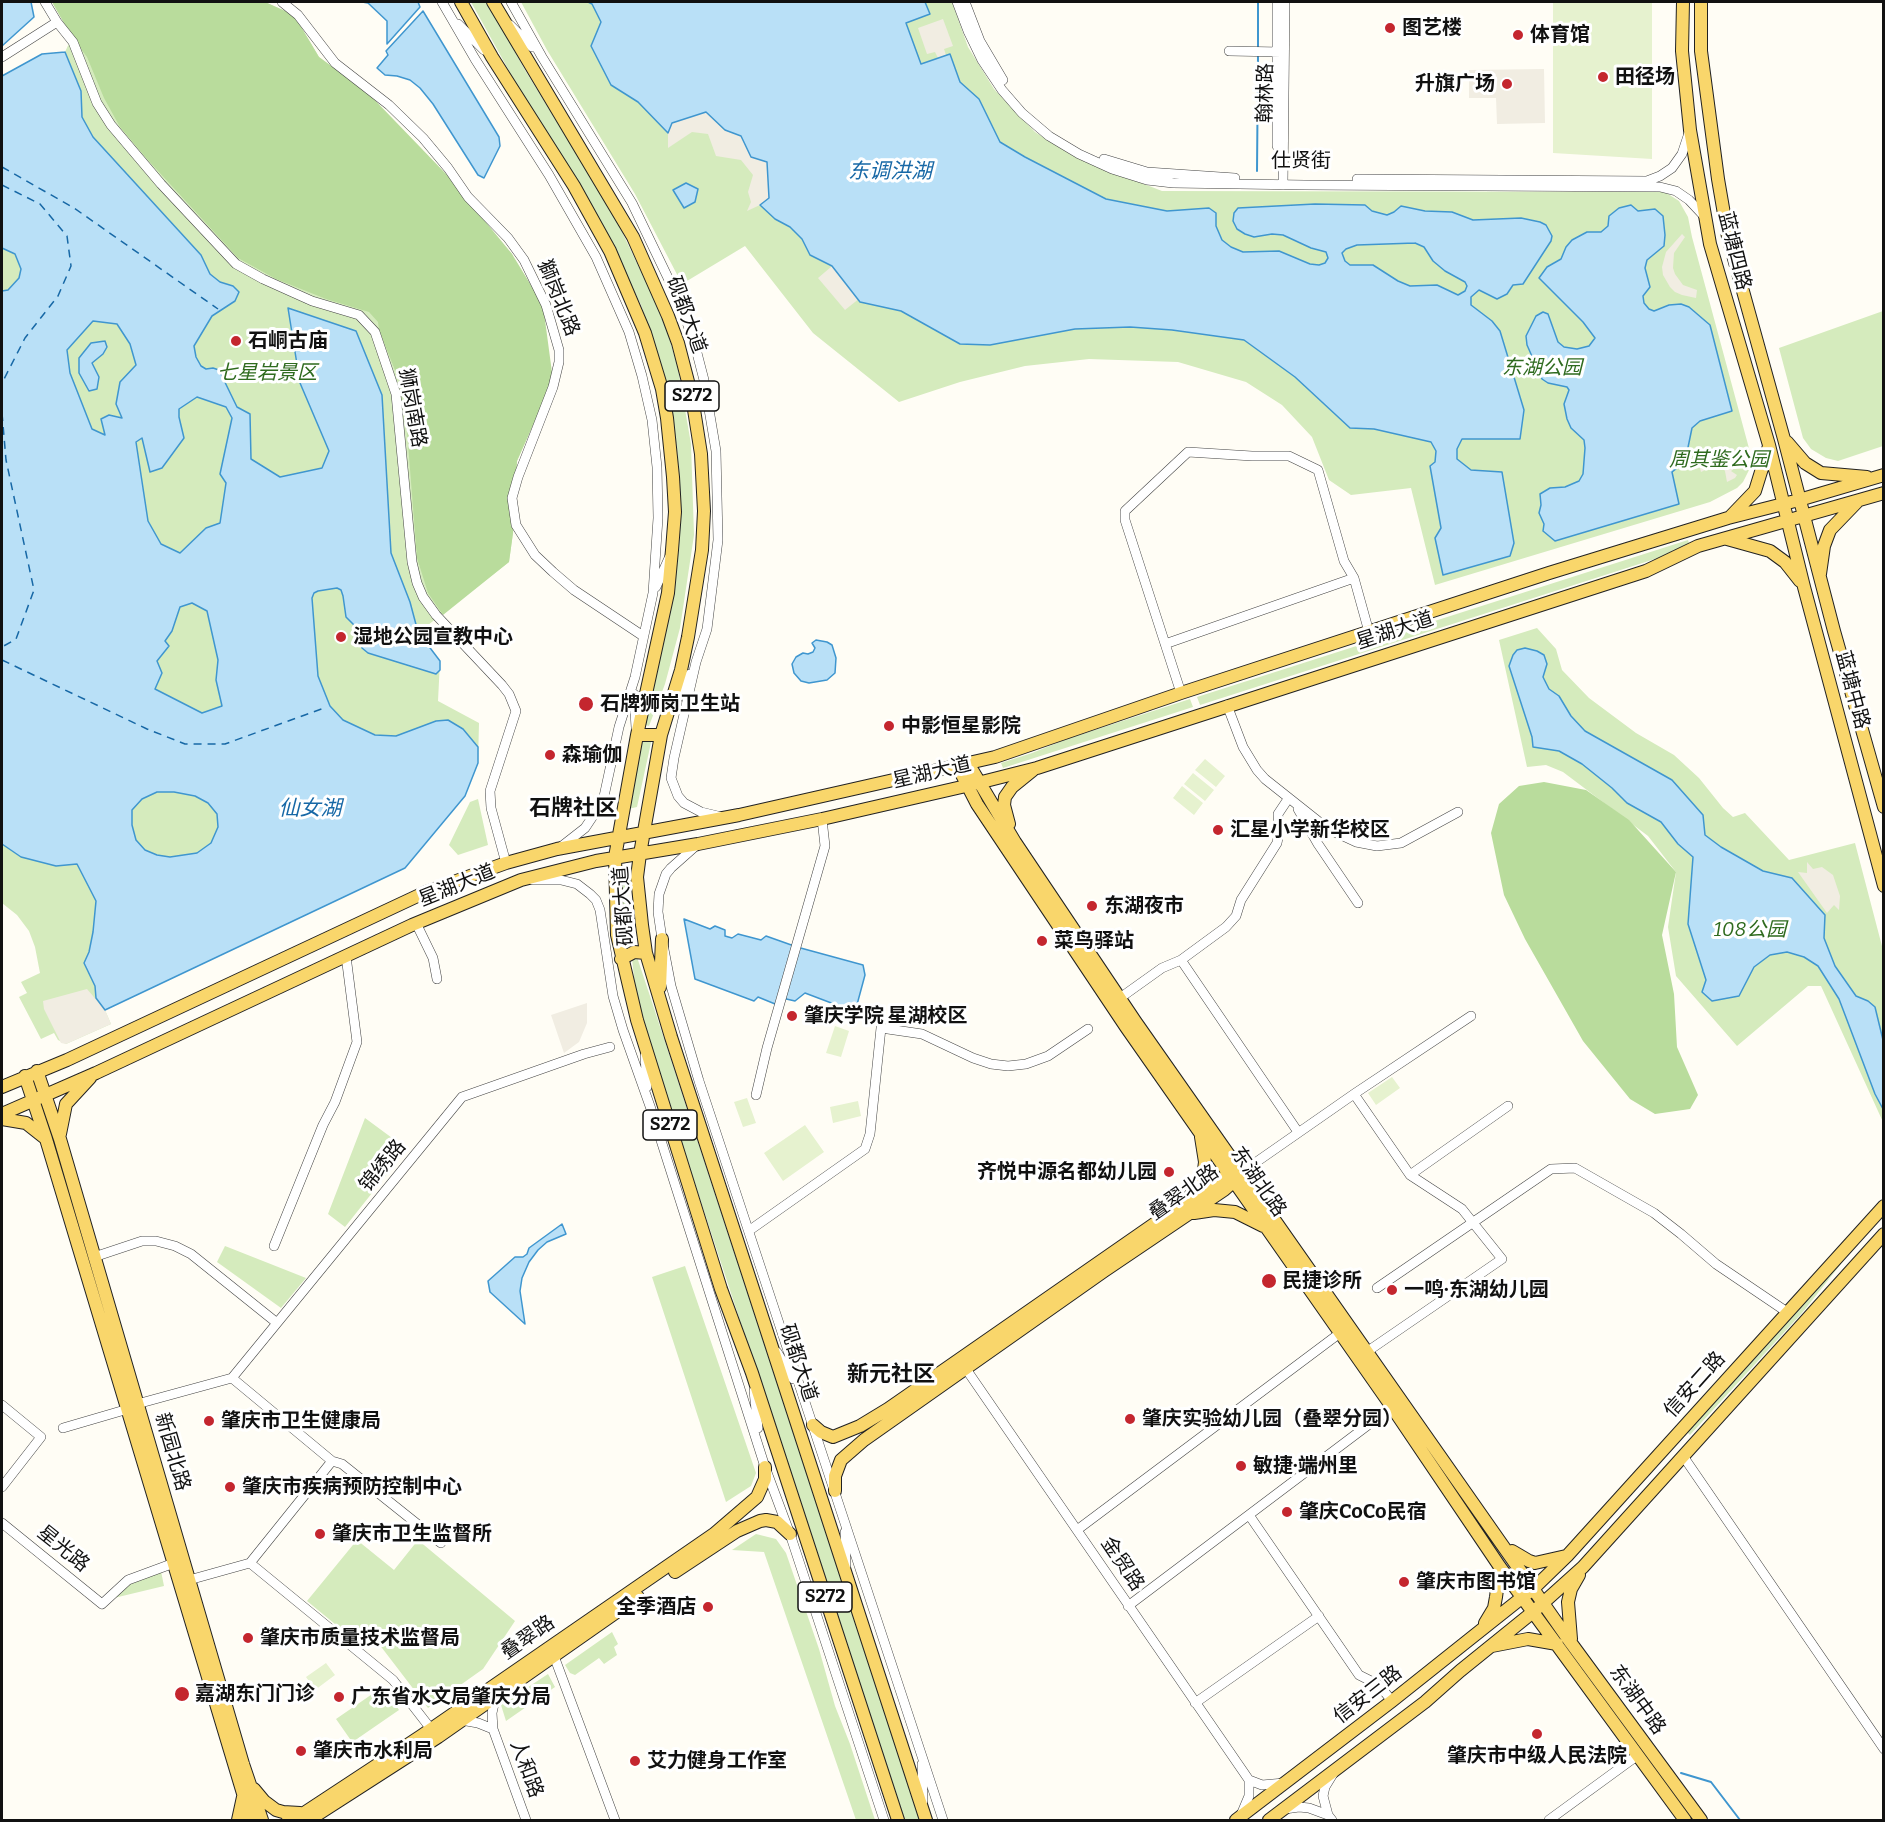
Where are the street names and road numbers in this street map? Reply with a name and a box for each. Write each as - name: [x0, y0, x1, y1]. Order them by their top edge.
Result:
- street label: 翰林路: [1253, 63, 1279, 123]
- street label: 仕贤街: [1271, 149, 1331, 173]
- street label: 蓝塘四路: [1713, 209, 1755, 293]
- street label: 獅岗北路: [532, 256, 584, 340]
- street label: 砚都大道: [661, 273, 711, 357]
- street label: 狮岗南路: [393, 367, 431, 449]
- road number: S272: [665, 381, 719, 411]
- street label: 星湖大道: [1353, 607, 1437, 655]
- street label: 蓝塘中路: [1830, 648, 1874, 732]
- street label: 星湖大道: [890, 752, 974, 794]
- street label: 星湖大道: [415, 860, 499, 912]
- street label: 砚都大道: [609, 865, 639, 947]
- road number: S272: [643, 1110, 697, 1140]
- street label: 锦绣路: [355, 1135, 411, 1197]
- street label: 东湖北路: [1225, 1142, 1291, 1222]
- street label: 叠翠北路: [1144, 1160, 1224, 1226]
- street label: 砚都大道: [774, 1321, 822, 1405]
- street label: 信安二路: [1659, 1347, 1731, 1423]
- street label: 新园北路: [149, 1410, 195, 1494]
- street label: 星光路: [32, 1521, 94, 1577]
- street label: 金贸路: [1095, 1532, 1149, 1596]
- road number: S272: [798, 1582, 852, 1612]
- street label: 叠翠路: [497, 1611, 559, 1665]
- street label: 信安三路: [1329, 1661, 1407, 1729]
- street label: 东湖中路: [1604, 1661, 1670, 1739]
- street label: 人和路: [504, 1737, 548, 1801]

